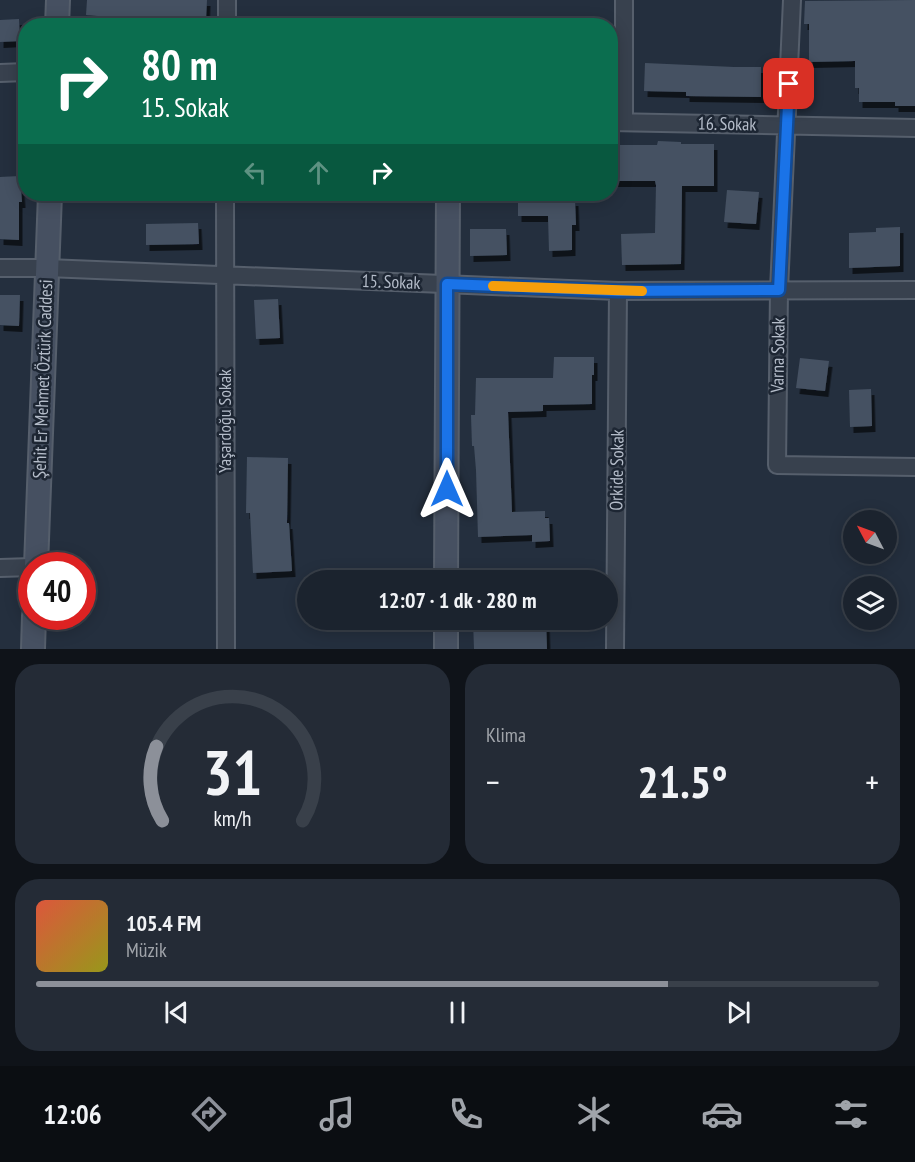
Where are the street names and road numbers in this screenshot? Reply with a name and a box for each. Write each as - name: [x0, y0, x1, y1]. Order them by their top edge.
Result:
- street label: 16. Sokak: [697, 111, 757, 136]
- street label: 15. Sokak: [361, 269, 421, 294]
- street label: Şehit Er Mehmet Öztürk Caddesi: [28, 279, 57, 479]
- street label: Varna Sokak: [765, 317, 790, 394]
- street label: Yaşardoğu Sokak: [213, 369, 236, 473]
- street label: Orkide Sokak: [604, 429, 629, 511]

